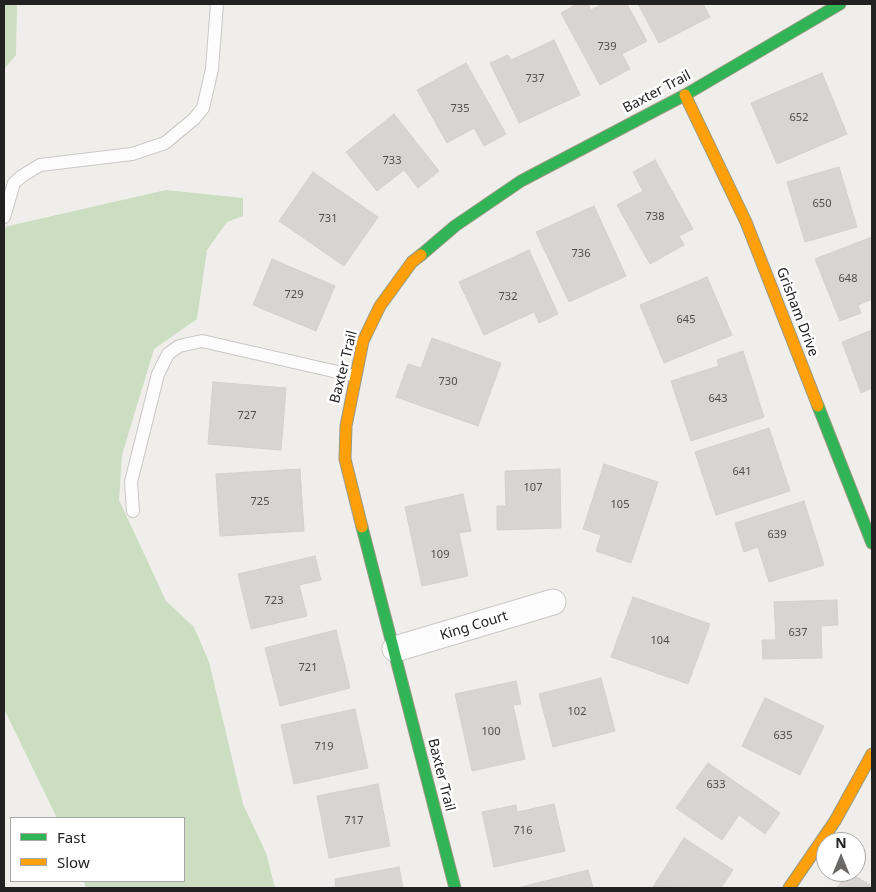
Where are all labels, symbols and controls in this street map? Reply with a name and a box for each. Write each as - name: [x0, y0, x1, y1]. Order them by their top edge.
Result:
- house number: 739: [598, 40, 616, 54]
- street label: Baxter Trail: [620, 67, 694, 117]
- house number: 737: [526, 72, 544, 86]
- house number: 735: [451, 102, 469, 116]
- house number: 652: [790, 111, 808, 125]
- house number: 733: [383, 154, 401, 168]
- house number: 650: [813, 197, 831, 211]
- house number: 738: [646, 210, 664, 224]
- house number: 731: [319, 212, 337, 226]
- house number: 736: [572, 247, 590, 261]
- street label: Grisham Drive: [772, 265, 822, 359]
- house number: 648: [839, 272, 857, 286]
- house number: 729: [285, 288, 303, 302]
- house number: 732: [499, 290, 517, 304]
- house number: 645: [677, 313, 695, 327]
- street label: Baxter Trail: [327, 329, 361, 405]
- house number: 730: [439, 375, 457, 389]
- house number: 643: [709, 392, 727, 406]
- house number: 727: [238, 409, 256, 423]
- house number: 641: [733, 465, 751, 479]
- house number: 107: [524, 481, 542, 495]
- house number: 725: [251, 495, 269, 509]
- house number: 105: [611, 498, 629, 512]
- house number: 639: [768, 528, 786, 542]
- house number: 109: [431, 548, 449, 562]
- house number: 723: [265, 594, 283, 608]
- street label: King Court: [438, 608, 510, 644]
- house number: 637: [789, 626, 807, 640]
- house number: 104: [651, 634, 669, 648]
- house number: 721: [299, 661, 317, 675]
- house number: 102: [568, 705, 586, 719]
- house number: 100: [482, 725, 500, 739]
- house number: 635: [774, 729, 792, 743]
- street label: Baxter Trail: [424, 737, 458, 813]
- house number: 719: [315, 740, 333, 754]
- house number: 633: [707, 778, 725, 792]
- house number: 717: [345, 814, 363, 828]
- legend: [10, 817, 185, 882]
- house number: 716: [514, 824, 532, 838]
- text: Fast: [57, 827, 86, 847]
- north arrow: [816, 832, 866, 882]
- text: N: [835, 833, 847, 852]
- text: Slow: [57, 852, 90, 872]

